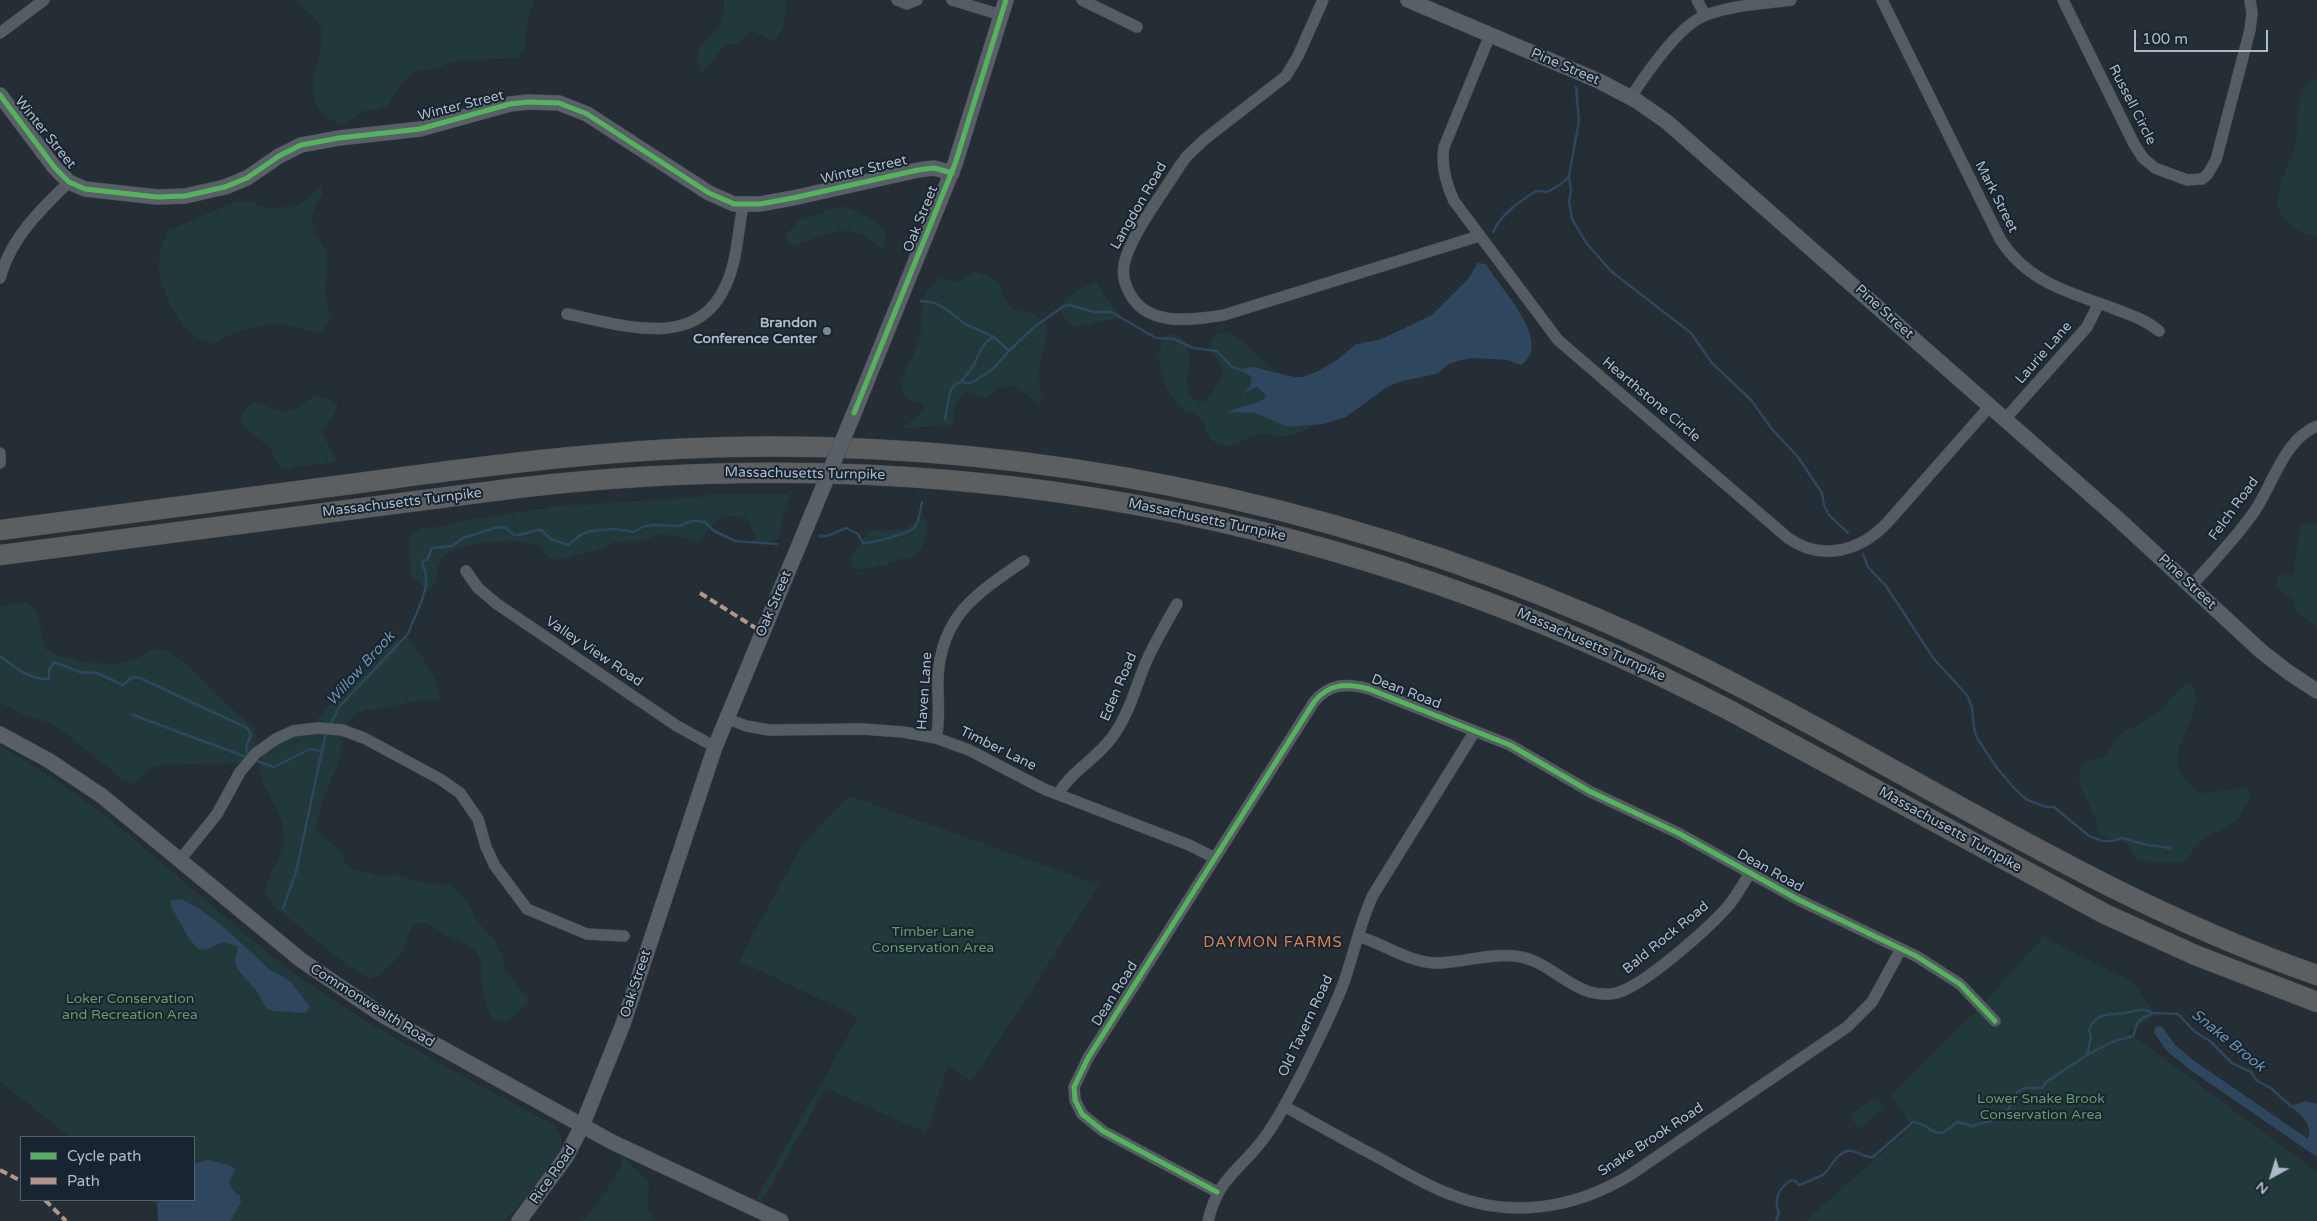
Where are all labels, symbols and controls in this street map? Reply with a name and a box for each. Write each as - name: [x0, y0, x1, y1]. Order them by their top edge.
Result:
- scale bar: [2137, 20, 2271, 52]
- text: 100 m: [2142, 30, 2188, 48]
- street label: Pine Street: [1528, 45, 1602, 89]
- street label: Russell Circle: [2105, 62, 2159, 148]
- street label: Winter Street: [416, 87, 506, 125]
- street label: Winter Street: [11, 94, 79, 172]
- street label: Winter Street: [819, 152, 909, 188]
- street label: Mark Street: [1971, 158, 2021, 236]
- street label: Langdon Road: [1107, 159, 1171, 253]
- street label: Oak Street: [900, 183, 942, 255]
- street label: Pine Street: [1851, 281, 1917, 343]
- place label: Brandon Conference Center: [693, 315, 817, 348]
- street label: Laurie Lane: [2012, 318, 2076, 388]
- marker: Brandon Conference Center: [821, 325, 833, 337]
- street label: Hearthstone Circle: [1598, 354, 1704, 446]
- street label: Massachusetts Turnpike: [725, 464, 885, 484]
- street label: Felch Road: [2205, 474, 2263, 544]
- street label: Massachusetts Turnpike: [321, 485, 483, 521]
- street label: Massachusetts Turnpike: [1127, 495, 1287, 545]
- street label: Pine Street: [2155, 551, 2219, 613]
- street label: Oak Street: [753, 568, 795, 640]
- street label: Massachusetts Turnpike: [1514, 605, 1668, 685]
- street label: Valley View Road: [542, 613, 646, 691]
- water label: Willow Brook: [323, 628, 399, 710]
- street label: Eden Road: [1097, 650, 1141, 724]
- street label: Haven Lane: [914, 651, 936, 731]
- street label: Dean Road: [1369, 671, 1443, 713]
- street label: Timber Lane: [957, 723, 1039, 775]
- street label: Massachusetts Turnpike: [1876, 784, 2024, 876]
- street label: Dean Road: [1734, 846, 1806, 896]
- street label: Bald Rock Road: [1620, 898, 1712, 978]
- park label: Timber Lane Conservation Area: [872, 924, 994, 956]
- district label: DAYMON FARMS: [1202, 934, 1344, 952]
- street label: Oak Street: [617, 948, 655, 1020]
- street label: Dean Road: [1088, 958, 1142, 1030]
- street label: Commonwealth Road: [307, 961, 437, 1051]
- street label: Old Tavern Road: [1275, 972, 1337, 1080]
- park label: Loker Conservation and Recreation Area: [62, 991, 198, 1024]
- water label: Snake Brook: [2188, 1006, 2268, 1076]
- park label: Lower Snake Brook Conservation Area: [1977, 1091, 2105, 1124]
- street label: Snake Brook Road: [1595, 1100, 1707, 1180]
- legend: [20, 1136, 195, 1201]
- street label: Rice Road: [527, 1142, 579, 1208]
- text: Cycle path: [67, 1147, 141, 1165]
- north arrow: [2247, 1151, 2297, 1201]
- text: Path: [67, 1172, 100, 1190]
- text: N: [2253, 1178, 2272, 1198]

